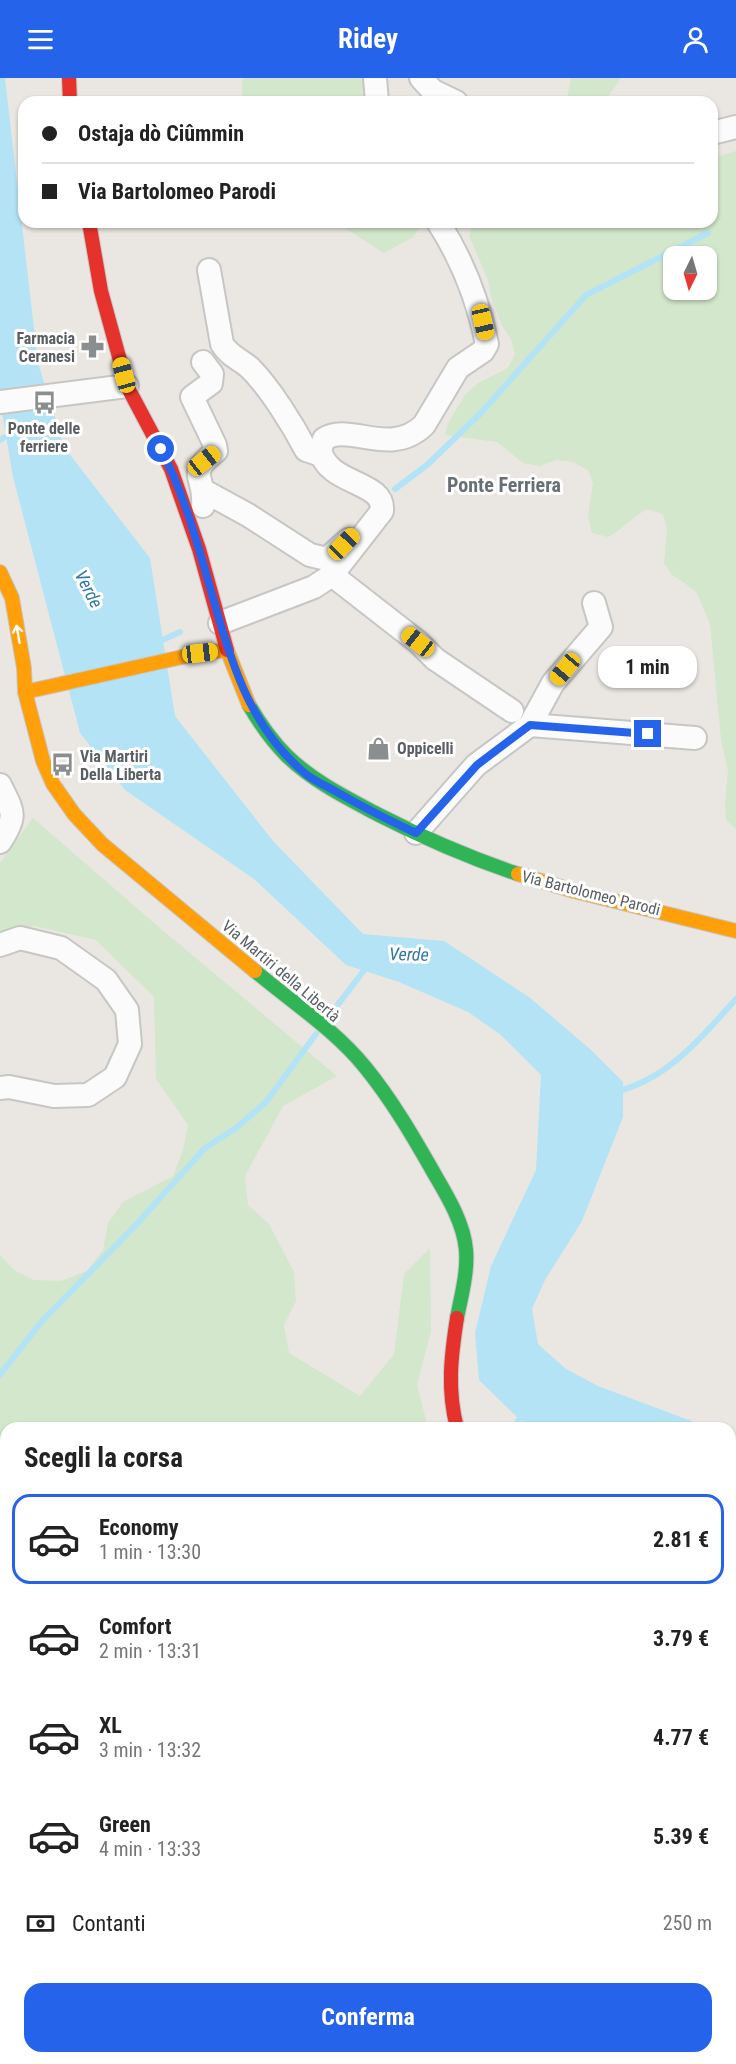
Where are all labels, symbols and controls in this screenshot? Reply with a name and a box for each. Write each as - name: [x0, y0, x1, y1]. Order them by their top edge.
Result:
- icon: menu: [24, 23, 57, 56]
- text: Ridey: [338, 23, 398, 55]
- icon: person: [679, 23, 712, 56]
- text: Ostaja dò Ciûmmin: [78, 121, 244, 146]
- text: Via Bartolomeo Parodi: [78, 179, 276, 204]
- north arrow: [663, 246, 717, 300]
- map controls: [663, 246, 717, 300]
- car: [470, 302, 496, 342]
- place label: Farmacia Ceranesi: [16, 329, 75, 366]
- pharmacy icon: Farmacia Ceranesi: [80, 334, 106, 360]
- car: [111, 355, 137, 395]
- bus stop icon: Ponte delle ferriere: [31, 390, 57, 416]
- place label: Ponte delle ferriere: [8, 419, 81, 456]
- route start: [147, 435, 174, 462]
- car: [184, 443, 224, 479]
- district label: Ponte Ferriera: [447, 473, 561, 497]
- car: [325, 525, 363, 563]
- water label: Verde: [71, 567, 107, 611]
- one-way arrow: [12, 624, 23, 644]
- car: [398, 624, 438, 660]
- car: [181, 642, 219, 664]
- callout: 1 min: [598, 647, 698, 689]
- car: [547, 649, 583, 689]
- text: 1 min: [625, 655, 670, 679]
- route end: [634, 720, 661, 747]
- shop icon: Oppicelli: [366, 735, 392, 761]
- place label: Oppicelli: [397, 739, 454, 758]
- place label: Via Martiri Della Liberta: [80, 747, 162, 784]
- bus stop icon: Via Martiri Della Liberta: [49, 752, 75, 778]
- street label: Via Bartolomeo Parodi: [520, 867, 662, 919]
- street label: Via Martiri della Libertà: [218, 916, 344, 1026]
- water label: Verde: [389, 943, 429, 965]
- text: Scegli la corsa: [24, 1442, 183, 1474]
- icon: car: [27, 1512, 81, 1566]
- text: Economy: [99, 1515, 179, 1540]
- text: 2.81 €: [653, 1527, 709, 1552]
- text: 1 min · 13:30: [99, 1540, 201, 1564]
- icon: car: [27, 1611, 81, 1665]
- text: Comfort: [99, 1614, 172, 1639]
- text: 3.79 €: [653, 1626, 709, 1651]
- text: 2 min · 13:31: [99, 1639, 201, 1663]
- icon: car: [27, 1710, 81, 1764]
- text: XL: [99, 1713, 122, 1738]
- text: 4.77 €: [653, 1725, 709, 1750]
- text: 3 min · 13:32: [99, 1738, 201, 1762]
- icon: car: [27, 1809, 81, 1863]
- text: Green: [99, 1812, 151, 1837]
- text: 5.39 €: [653, 1824, 709, 1849]
- text: 4 min · 13:33: [99, 1837, 201, 1861]
- icon: cash: [24, 1907, 57, 1940]
- text: Contanti: [72, 1911, 145, 1936]
- text: 250 m: [663, 1911, 712, 1935]
- button: Conferma: [24, 1983, 712, 2052]

